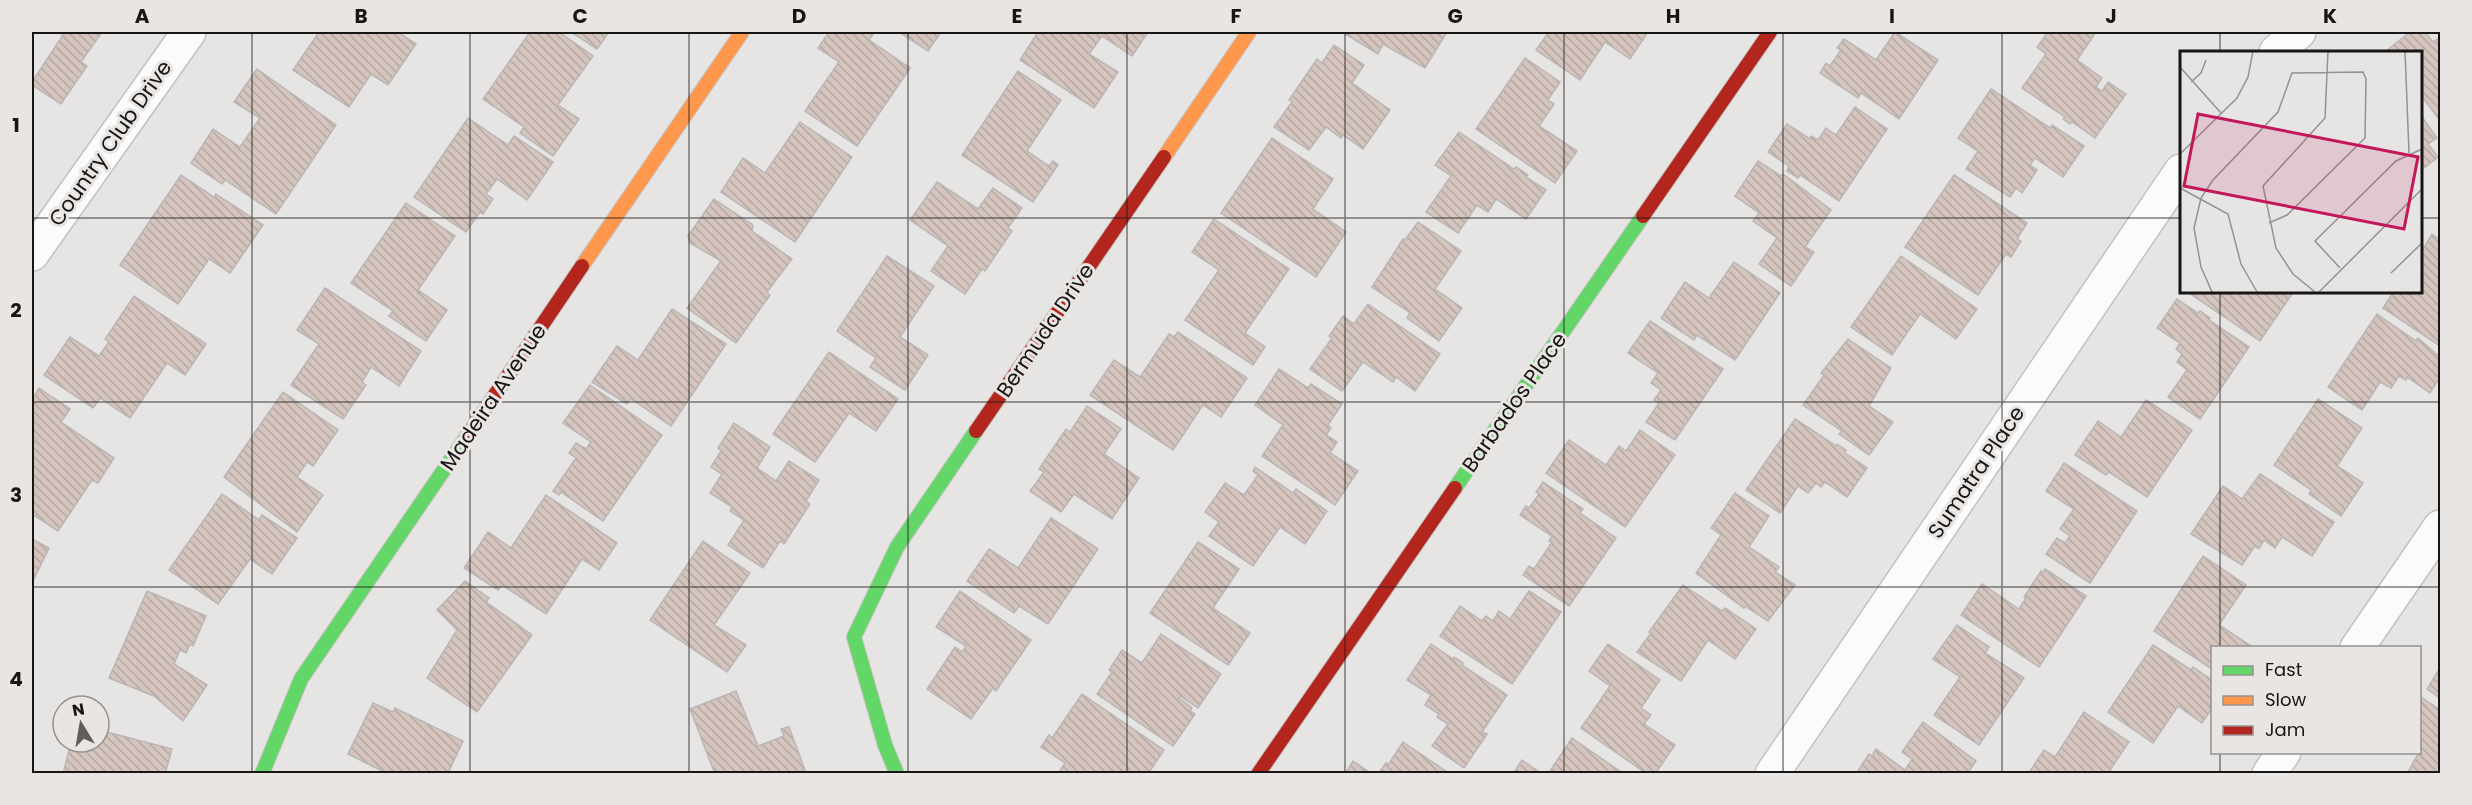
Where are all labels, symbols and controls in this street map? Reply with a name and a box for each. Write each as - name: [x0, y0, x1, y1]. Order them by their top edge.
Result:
- text: A: [135, 2, 150, 30]
- text: B: [354, 2, 368, 30]
- text: C: [572, 2, 588, 30]
- text: D: [792, 2, 806, 30]
- text: E: [1012, 2, 1022, 30]
- text: F: [1231, 2, 1242, 30]
- text: G: [1447, 2, 1463, 30]
- text: H: [1666, 2, 1680, 30]
- text: I: [1889, 2, 1895, 30]
- text: J: [2105, 2, 2117, 30]
- text: K: [2323, 2, 2337, 30]
- inset map: [2180, 51, 2421, 292]
- street label: Country Club Drive: [42, 54, 178, 232]
- text: 1: [12, 111, 20, 139]
- street label: Bermuda Drive: [990, 257, 1100, 403]
- text: 2: [10, 296, 22, 324]
- street label: Madeira Avenue: [433, 318, 553, 476]
- street label: Barbados Place: [1455, 326, 1573, 478]
- street label: Sumatra Place: [1921, 400, 2031, 544]
- text: 3: [10, 481, 22, 509]
- legend: [2211, 646, 2421, 754]
- text: Fast: [2265, 657, 2302, 682]
- text: 4: [9, 665, 23, 693]
- text: Slow: [2265, 687, 2307, 712]
- north arrow: [51, 694, 111, 754]
- text: N: [70, 697, 86, 722]
- text: Jam: [2265, 717, 2305, 742]

